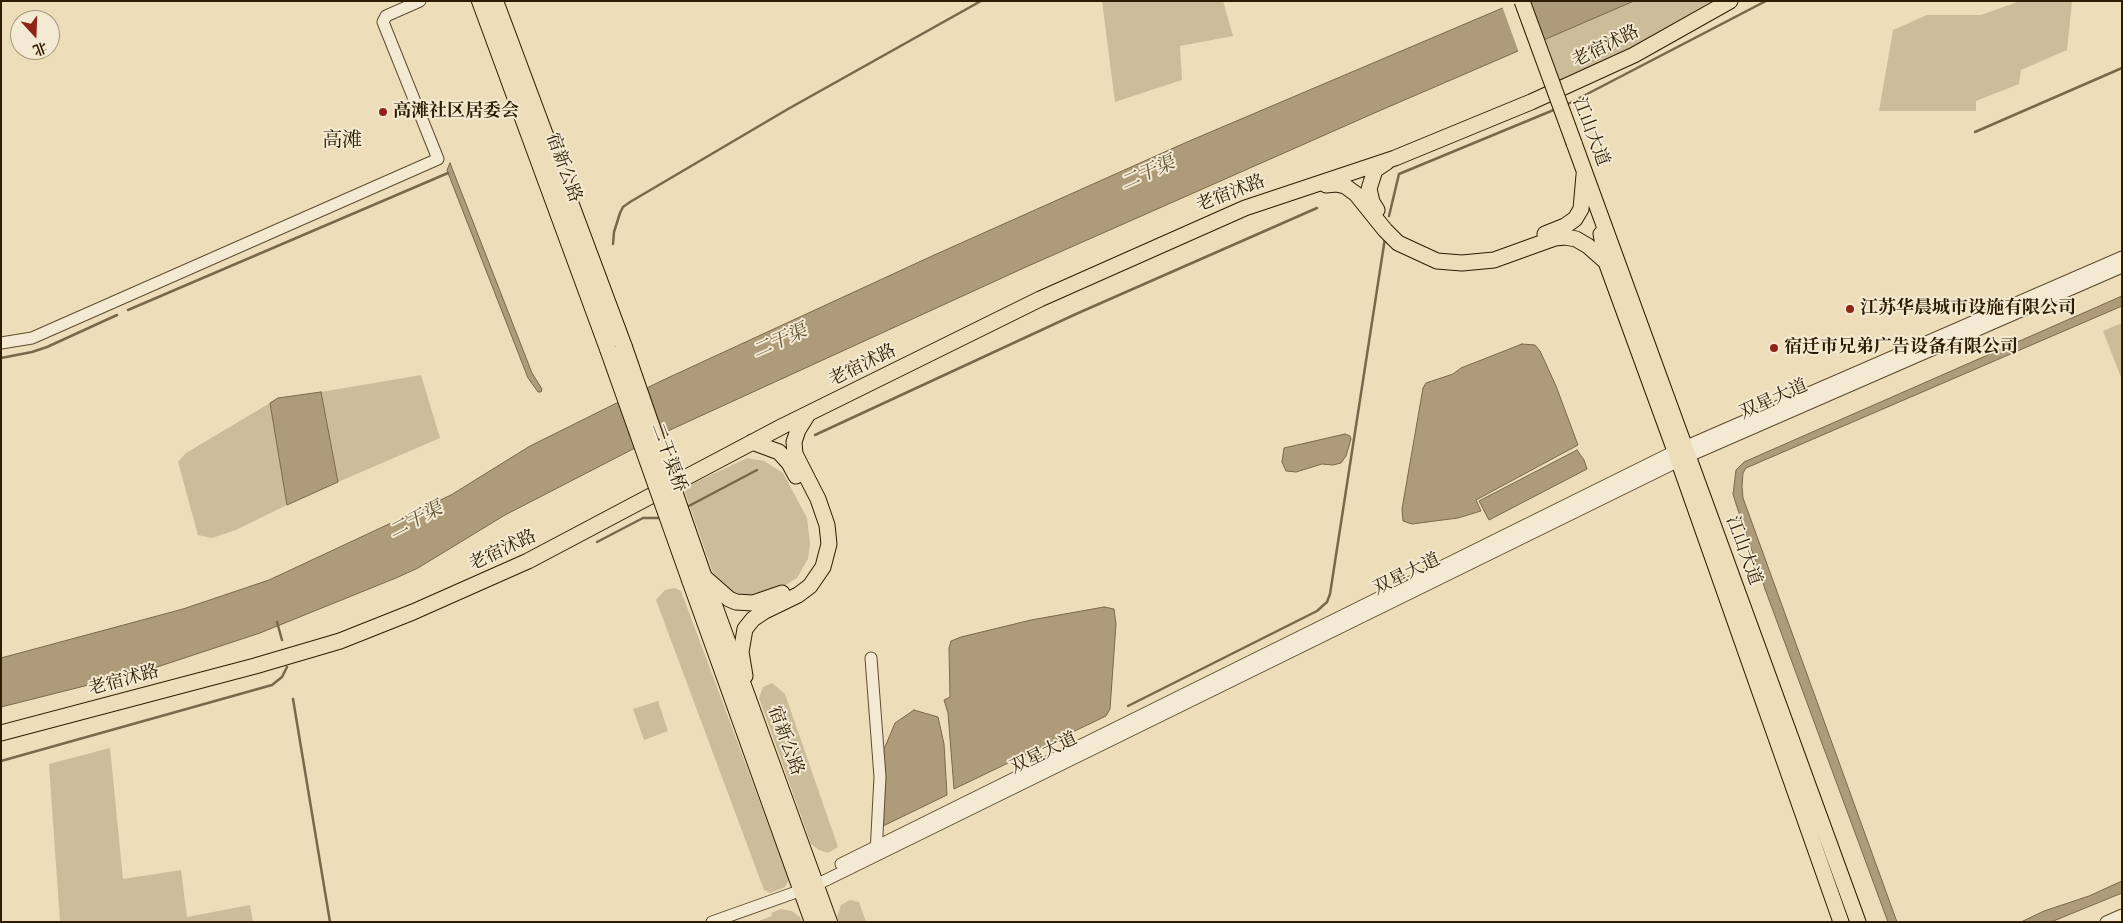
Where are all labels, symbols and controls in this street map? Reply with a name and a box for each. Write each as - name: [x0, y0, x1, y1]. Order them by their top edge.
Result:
- north arrow: [10, 10, 60, 60]
- street label: 老宿沭路: [1569, 22, 1643, 72]
- text: 北: [30, 37, 50, 60]
- street label: 江山大道: [1567, 95, 1613, 169]
- place label: 高滩社区居委会: [393, 101, 519, 123]
- marker: 高滩社区居委会: [377, 106, 389, 118]
- district label: 高滩: [322, 129, 362, 153]
- street label: 宿新公路: [541, 130, 585, 206]
- water label: 二干渠: [1117, 152, 1179, 196]
- street label: 老宿沭路: [1194, 171, 1268, 217]
- place label: 江苏华晨城市设施有限公司: [1860, 298, 2076, 320]
- marker: 江苏华晨城市设施有限公司: [1844, 303, 1856, 315]
- water label: 二干渠: [749, 320, 811, 364]
- place label: 宿迁市兄弟广告设备有限公司: [1784, 337, 2018, 359]
- street label: 老宿沭路: [826, 341, 900, 391]
- marker: 宿迁市兄弟广告设备有限公司: [1768, 342, 1780, 354]
- street label: 双星大道: [1737, 375, 1811, 425]
- street label: 二干渠桥: [646, 420, 690, 496]
- water label: 二干渠: [385, 498, 447, 544]
- street label: 江山大道: [1721, 513, 1765, 589]
- street label: 老宿沭路: [466, 526, 540, 576]
- street label: 双星大道: [1370, 550, 1444, 600]
- street label: 老宿沭路: [86, 661, 162, 701]
- street label: 宿新公路: [763, 703, 807, 779]
- street label: 双星大道: [1007, 729, 1081, 779]

